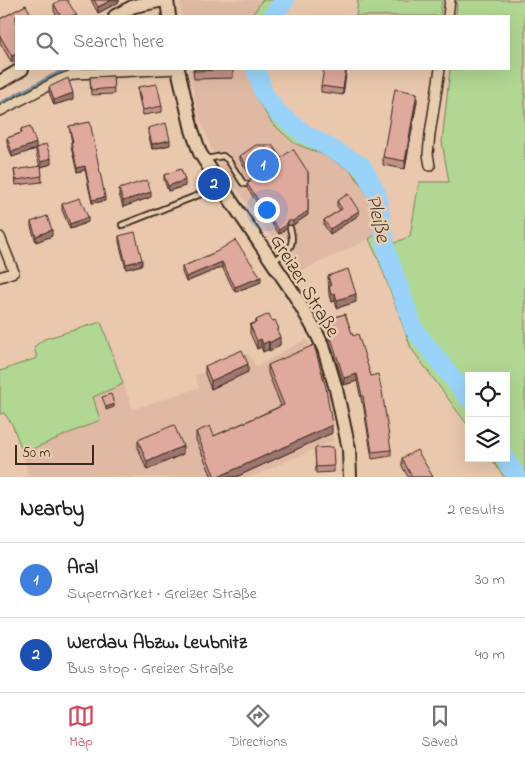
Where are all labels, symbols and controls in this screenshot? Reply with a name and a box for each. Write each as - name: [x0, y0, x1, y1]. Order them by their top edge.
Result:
- search box: [15, 15, 510, 70]
- icon: search: [33, 29, 61, 57]
- text: Search here: [73, 29, 164, 56]
- pin: 1: [247, 146, 279, 184]
- pin: 2: [198, 165, 230, 203]
- water label: Pleiße: [357, 192, 397, 247]
- your location: [254, 197, 280, 223]
- street label: Greizer Straße: [262, 229, 346, 343]
- map controls: [465, 372, 510, 462]
- button: locate: [465, 372, 510, 417]
- button: layers: [465, 417, 510, 462]
- scale bar: [15, 442, 94, 465]
- text: 50 m: [22, 443, 50, 464]
- text: Nearby: [20, 495, 84, 525]
- text: 2 results: [447, 498, 505, 522]
- text: Aral: [67, 555, 98, 582]
- text: 1: [33, 568, 39, 592]
- text: 30 m: [475, 568, 505, 592]
- text: Supermarket · Greizer Straße: [67, 582, 257, 606]
- text: Werdau Abzw. Leubnitz: [67, 630, 247, 657]
- text: 2: [32, 643, 40, 667]
- text: 40 m: [475, 643, 505, 667]
- text: Bus stop · Greizer Straße: [67, 657, 234, 681]
- tab: Map: [67, 702, 95, 753]
- tab: Directions: [229, 702, 287, 753]
- tab: Saved: [421, 702, 458, 753]

